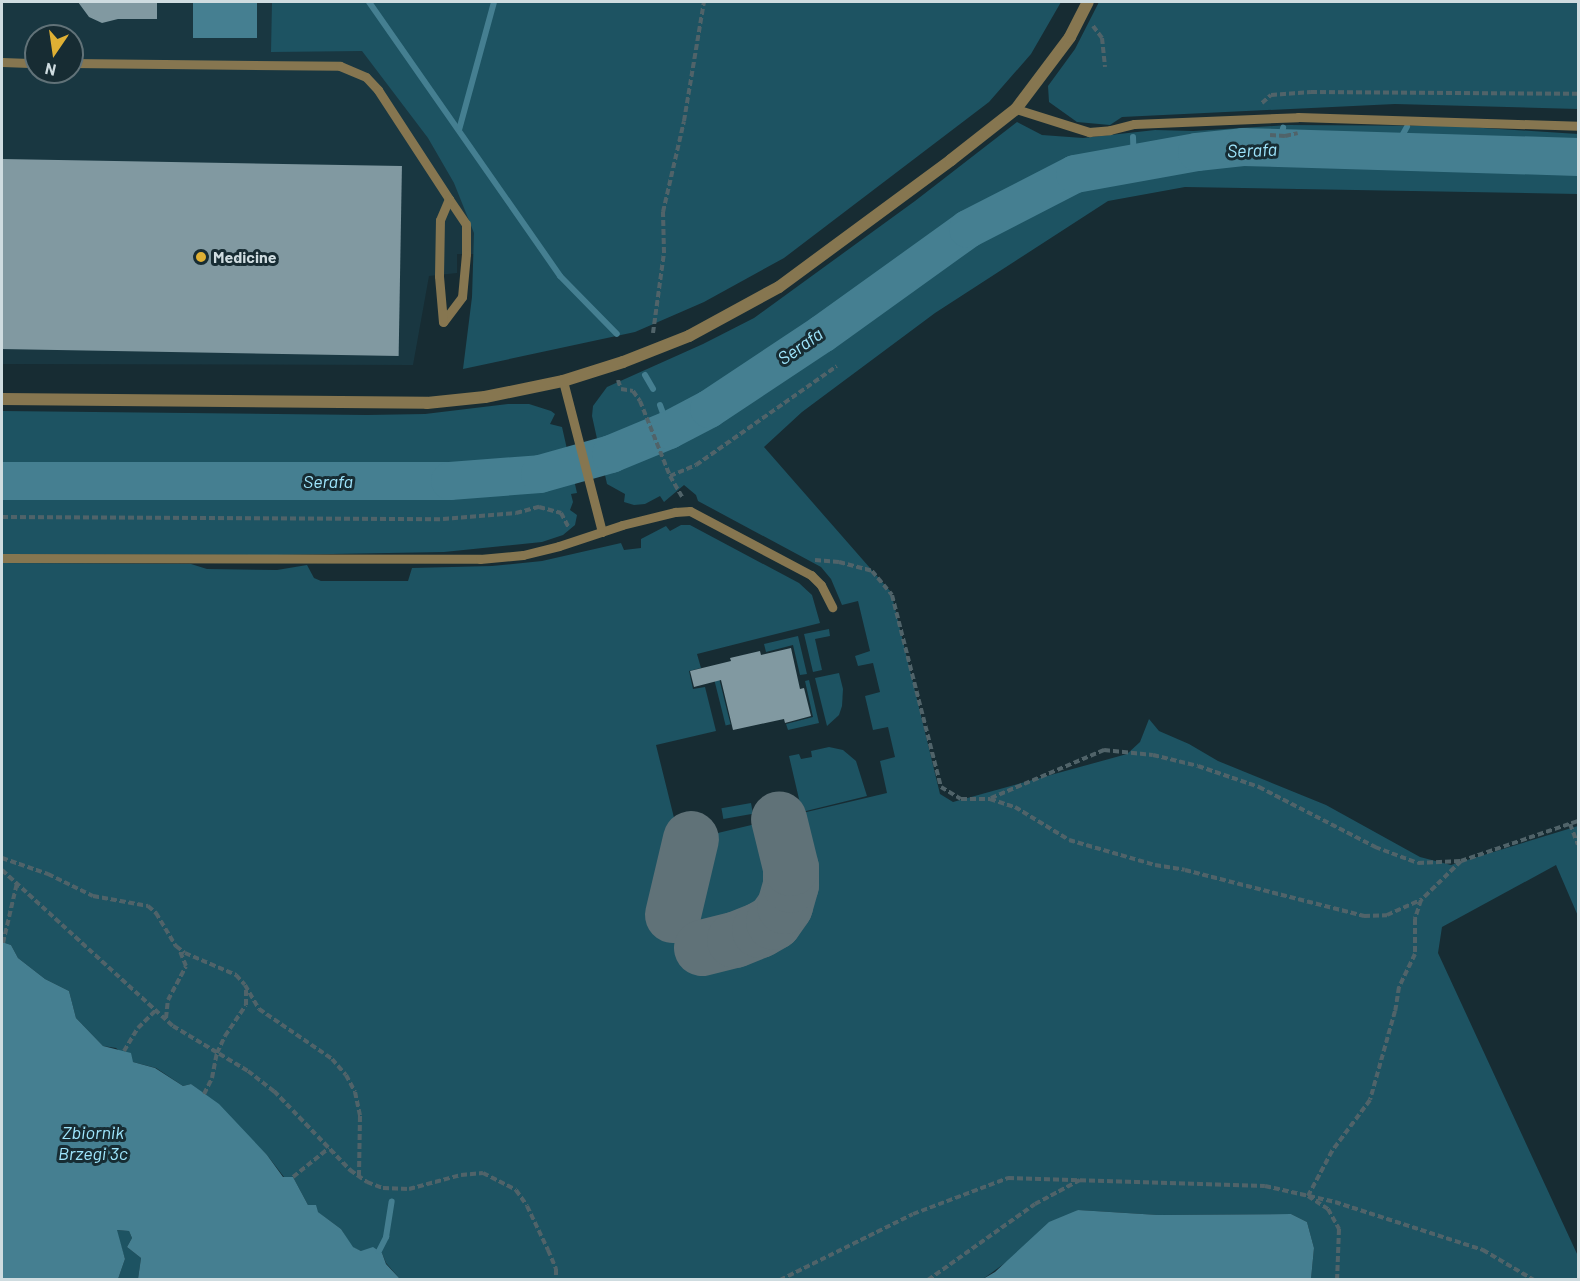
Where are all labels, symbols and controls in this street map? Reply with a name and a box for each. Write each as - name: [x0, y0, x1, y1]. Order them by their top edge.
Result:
- north arrow: [24, 24, 84, 84]
- text: N: [43, 60, 58, 81]
- water label: Serafa: [1227, 138, 1277, 162]
- place label: Medicine: [213, 247, 276, 267]
- marker: Medicine: [194, 250, 208, 264]
- water label: Serafa: [773, 323, 827, 369]
- water label: Serafa: [303, 470, 353, 492]
- water label: Zbiornik Brzegi 3c: [58, 1122, 128, 1164]

